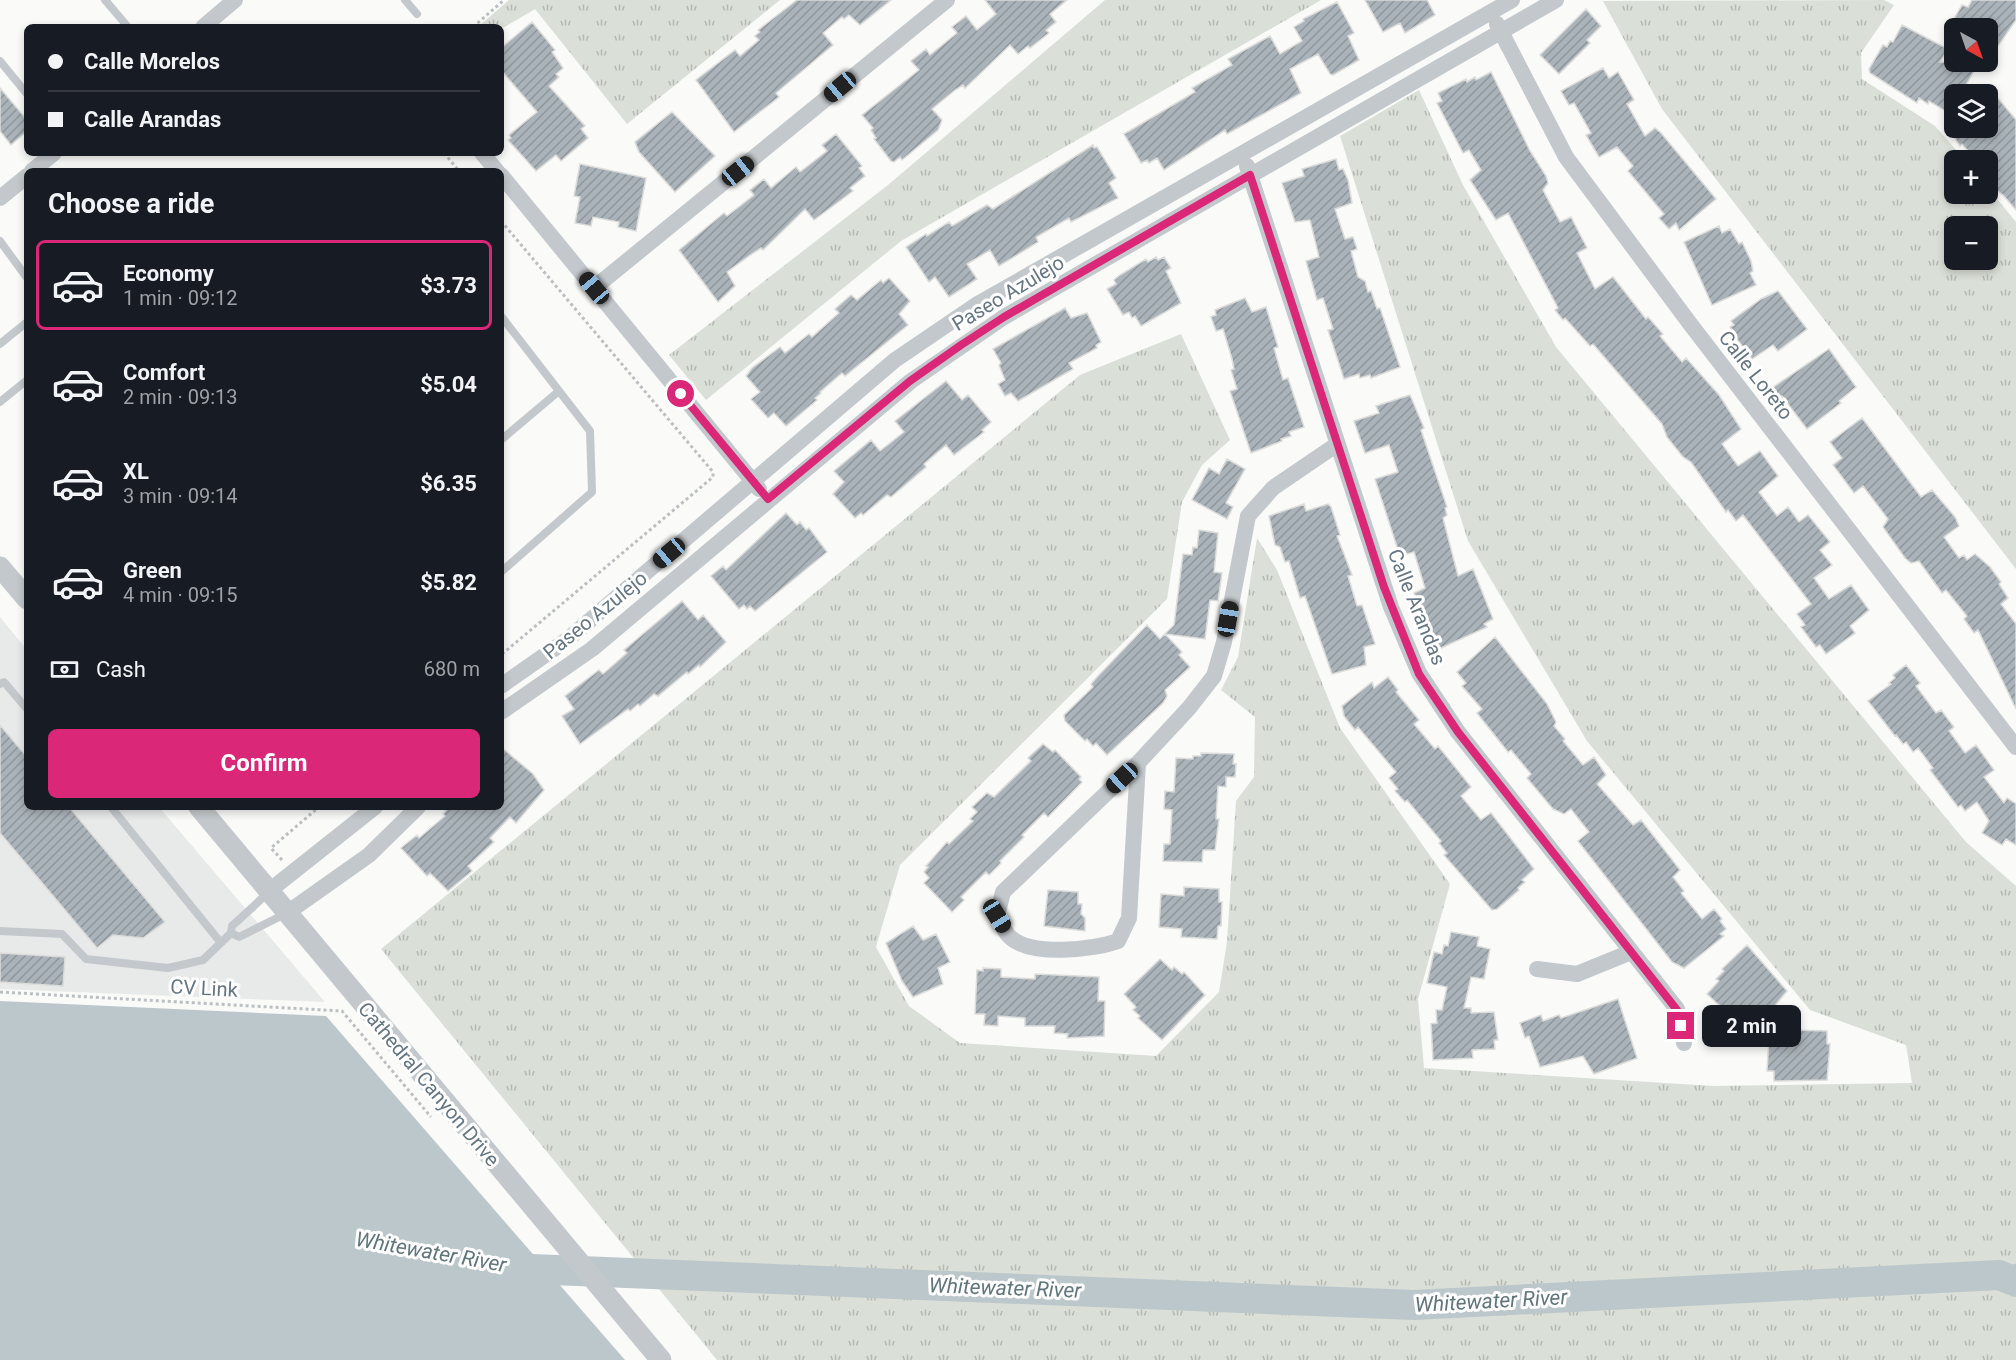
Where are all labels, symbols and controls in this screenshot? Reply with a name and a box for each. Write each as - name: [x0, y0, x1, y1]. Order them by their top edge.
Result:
- north arrow: [1944, 18, 1998, 72]
- map controls: [1944, 18, 1998, 270]
- text: Calle Morelos: [84, 49, 220, 74]
- car: [820, 69, 860, 105]
- button: layers: [1944, 84, 1998, 138]
- text: Calle Arandas: [84, 107, 221, 132]
- button: +: [1944, 150, 1998, 204]
- car: [718, 153, 758, 189]
- text: Choose a ride: [48, 188, 214, 220]
- button: −: [1944, 216, 1998, 270]
- street label: Paseo Azulejo: [948, 250, 1068, 336]
- icon: car: [51, 258, 105, 312]
- text: Economy: [123, 261, 214, 286]
- car: [576, 268, 612, 308]
- text: $3.73: [420, 273, 477, 298]
- text: 1 min · 09:12: [123, 286, 238, 310]
- street label: Calle Loreto: [1714, 326, 1798, 424]
- icon: car: [51, 357, 105, 411]
- text: Comfort: [123, 360, 205, 385]
- text: $5.04: [420, 372, 477, 397]
- route start: [667, 380, 694, 407]
- text: 2 min · 09:13: [123, 385, 238, 409]
- icon: car: [51, 456, 105, 510]
- text: XL: [123, 459, 149, 484]
- text: $6.35: [420, 471, 477, 496]
- text: 3 min · 09:14: [123, 484, 238, 508]
- car: [649, 535, 689, 571]
- street label: Calle Arandas: [1383, 545, 1451, 669]
- icon: car: [51, 555, 105, 609]
- text: Green: [123, 558, 182, 583]
- street label: Paseo Azulejo: [538, 566, 652, 664]
- text: $5.82: [420, 570, 477, 595]
- text: 4 min · 09:15: [123, 583, 238, 607]
- car: [1216, 600, 1240, 638]
- icon: cash: [48, 653, 81, 686]
- text: Cash: [96, 657, 146, 682]
- text: 680 m: [424, 657, 480, 681]
- button: Confirm: [48, 729, 480, 798]
- car: [1103, 759, 1141, 797]
- car: [980, 896, 1014, 936]
- street label: CV Link: [170, 974, 239, 1002]
- street label: Cathedral Canyon Drive: [353, 997, 505, 1171]
- callout: 2 min: [1702, 1005, 1801, 1047]
- route end: [1667, 1012, 1694, 1039]
- text: 2 min: [1726, 1014, 1777, 1038]
- water label: Whitewater River: [354, 1227, 509, 1277]
- water label: Whitewater River: [928, 1273, 1083, 1303]
- water label: Whitewater River: [1414, 1285, 1569, 1317]

